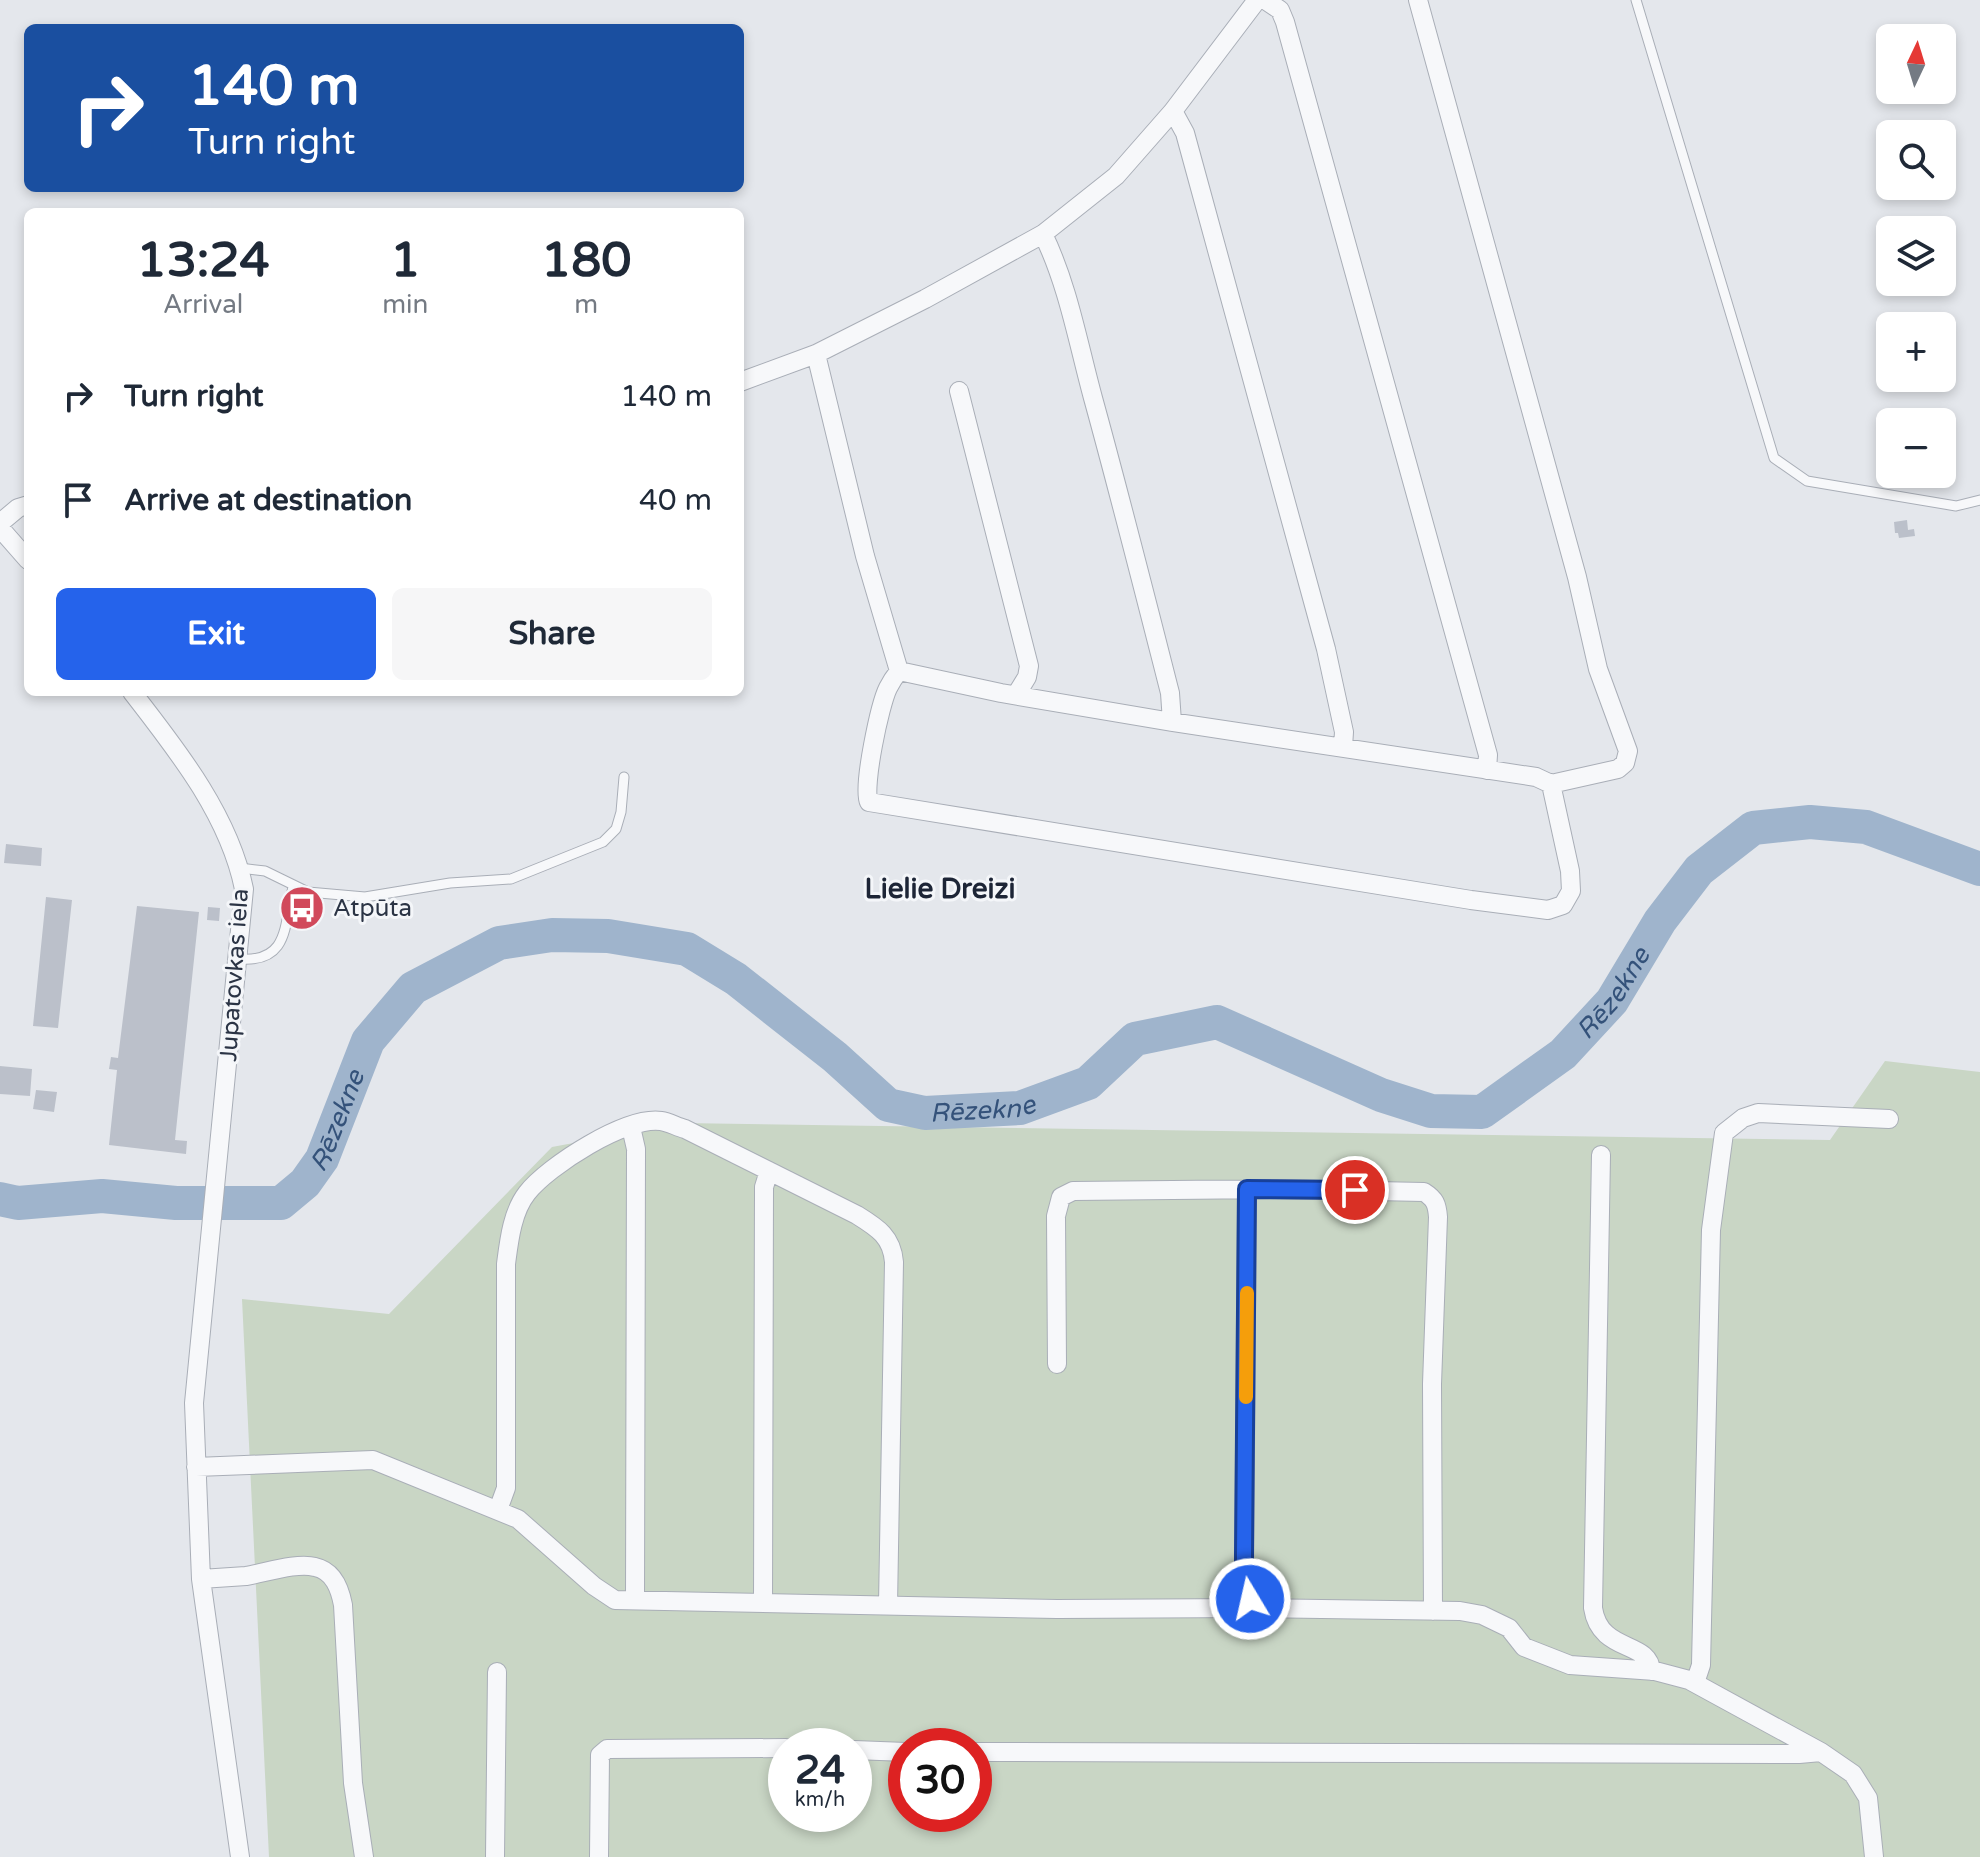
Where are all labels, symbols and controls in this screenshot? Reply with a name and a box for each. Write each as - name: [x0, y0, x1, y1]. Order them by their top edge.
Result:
- north arrow: [1876, 24, 1956, 104]
- map controls: [1876, 24, 1956, 488]
- text: 140 m: [188, 53, 359, 120]
- icon: right: [56, 56, 160, 160]
- button: search: [1876, 120, 1956, 200]
- text: Turn right: [188, 121, 355, 164]
- button: layers: [1876, 216, 1956, 296]
- text: 13:24: [137, 232, 270, 290]
- text: 1: [390, 232, 420, 290]
- text: 180: [541, 232, 631, 290]
- text: Arrival: [163, 289, 243, 320]
- text: min: [382, 289, 428, 320]
- text: m: [574, 289, 598, 320]
- button: +: [1876, 312, 1956, 392]
- icon: right: [56, 374, 100, 418]
- text: Turn right: [124, 378, 264, 415]
- text: 140 m: [620, 378, 712, 415]
- button: −: [1876, 408, 1956, 488]
- icon: arrive: [56, 478, 100, 522]
- text: Arrive at destination: [124, 482, 412, 519]
- text: 40 m: [639, 482, 712, 519]
- button: Exit: [56, 588, 376, 680]
- button: Share: [392, 588, 712, 680]
- district label: Lielie Dreizi: [865, 872, 1015, 906]
- bus stop icon: Atpūta: [278, 884, 326, 932]
- street label: Jupatovkas iela: [214, 888, 255, 1063]
- place label: Atpūta: [333, 894, 412, 923]
- water label: Rēzekne: [1570, 941, 1657, 1046]
- water label: Rēzekne: [303, 1065, 372, 1178]
- water label: Rēzekne: [929, 1088, 1041, 1129]
- pin: [1321, 1156, 1389, 1224]
- icon: arrive: [1333, 1168, 1377, 1212]
- position arrow: [1208, 1557, 1292, 1641]
- speed limit sign: 30: [888, 1728, 992, 1832]
- text: 24: [795, 1746, 845, 1794]
- text: km/h: [795, 1788, 845, 1812]

